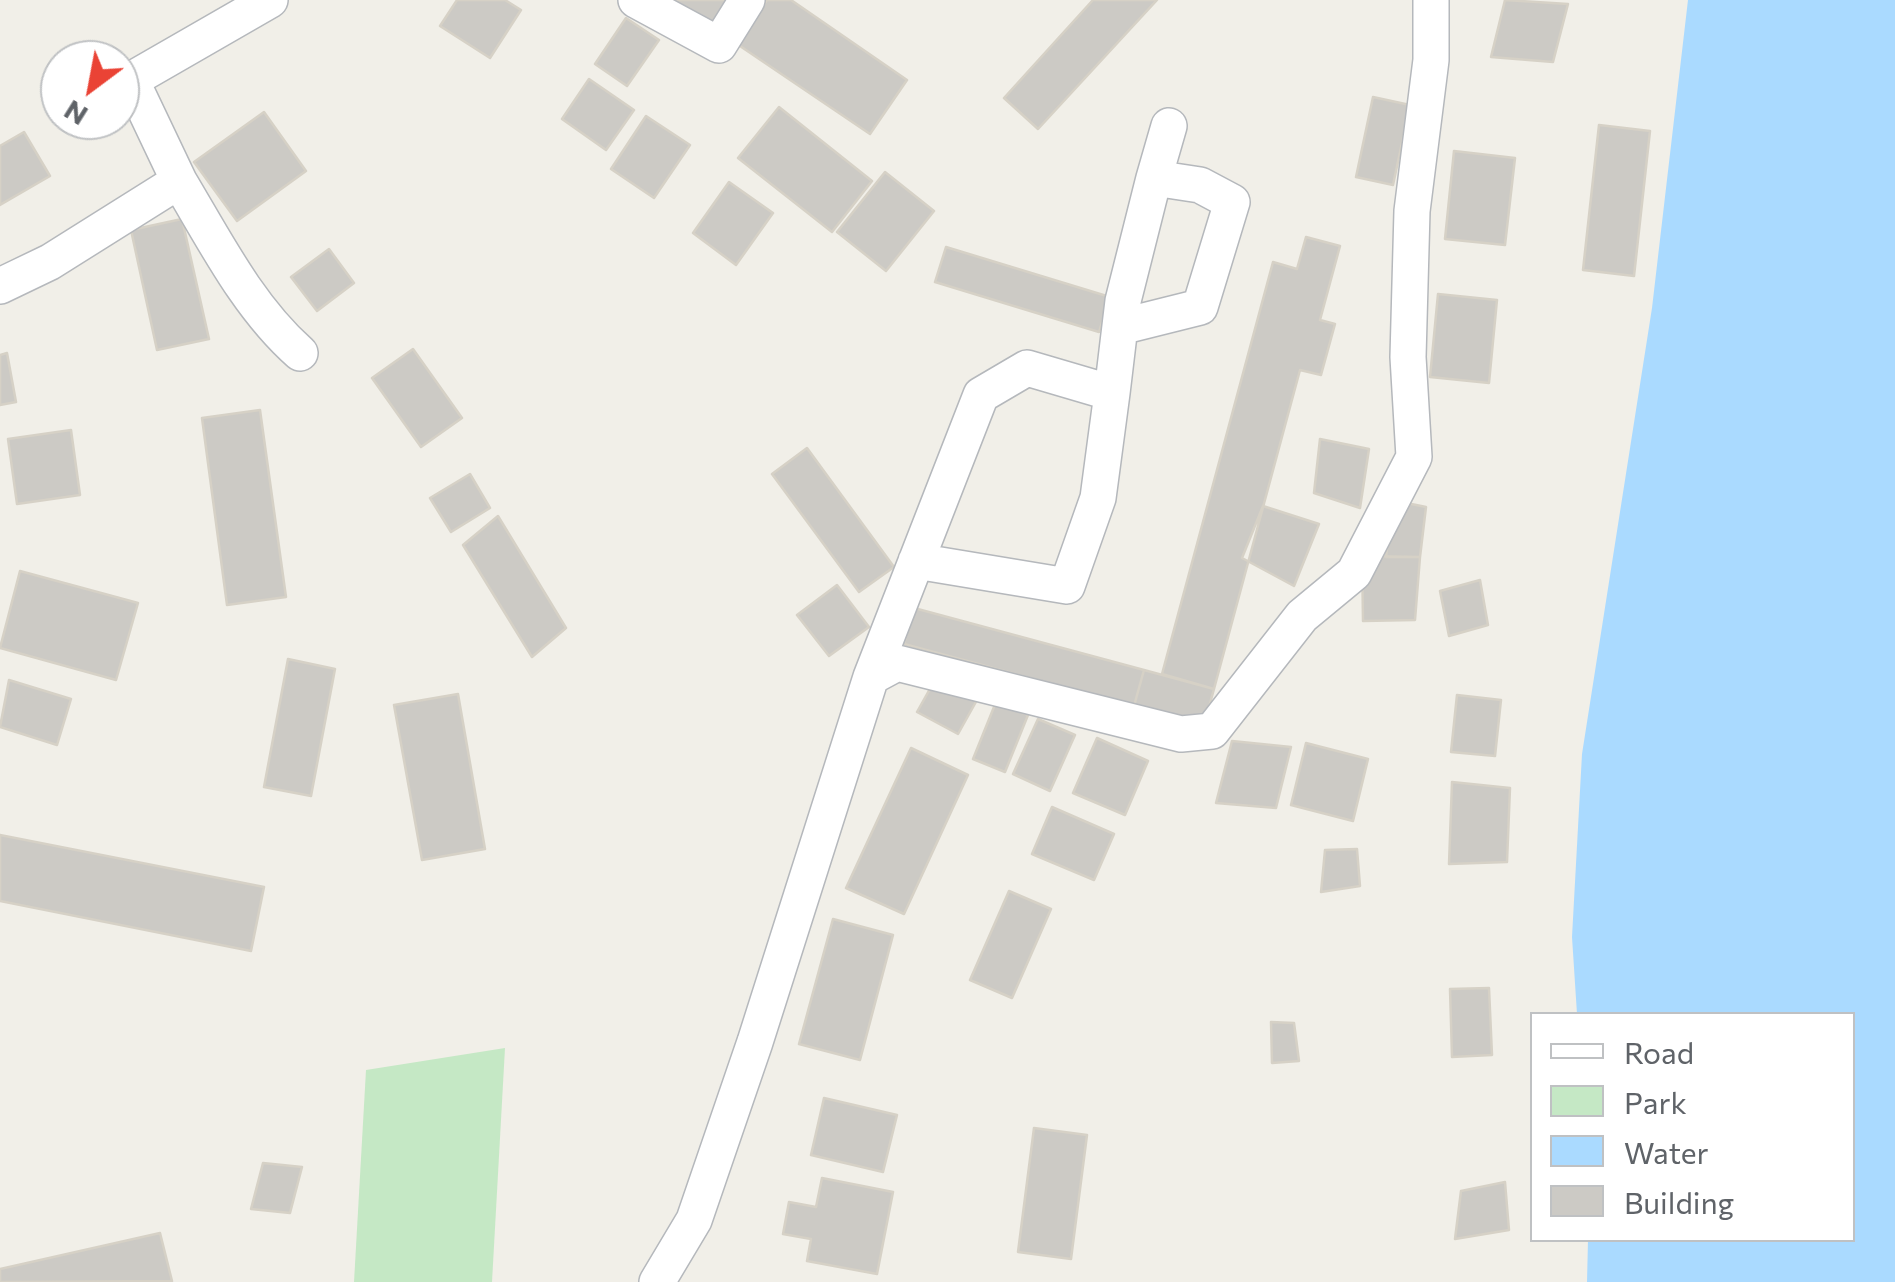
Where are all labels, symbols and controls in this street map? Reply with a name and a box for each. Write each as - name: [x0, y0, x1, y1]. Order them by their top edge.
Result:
- north arrow: [40, 40, 140, 140]
- text: N: [57, 94, 93, 134]
- legend: [1530, 1012, 1855, 1242]
- text: Road: [1624, 1033, 1694, 1070]
- text: Park: [1624, 1083, 1687, 1120]
- text: Water: [1624, 1133, 1709, 1170]
- text: Building: [1624, 1183, 1734, 1220]

